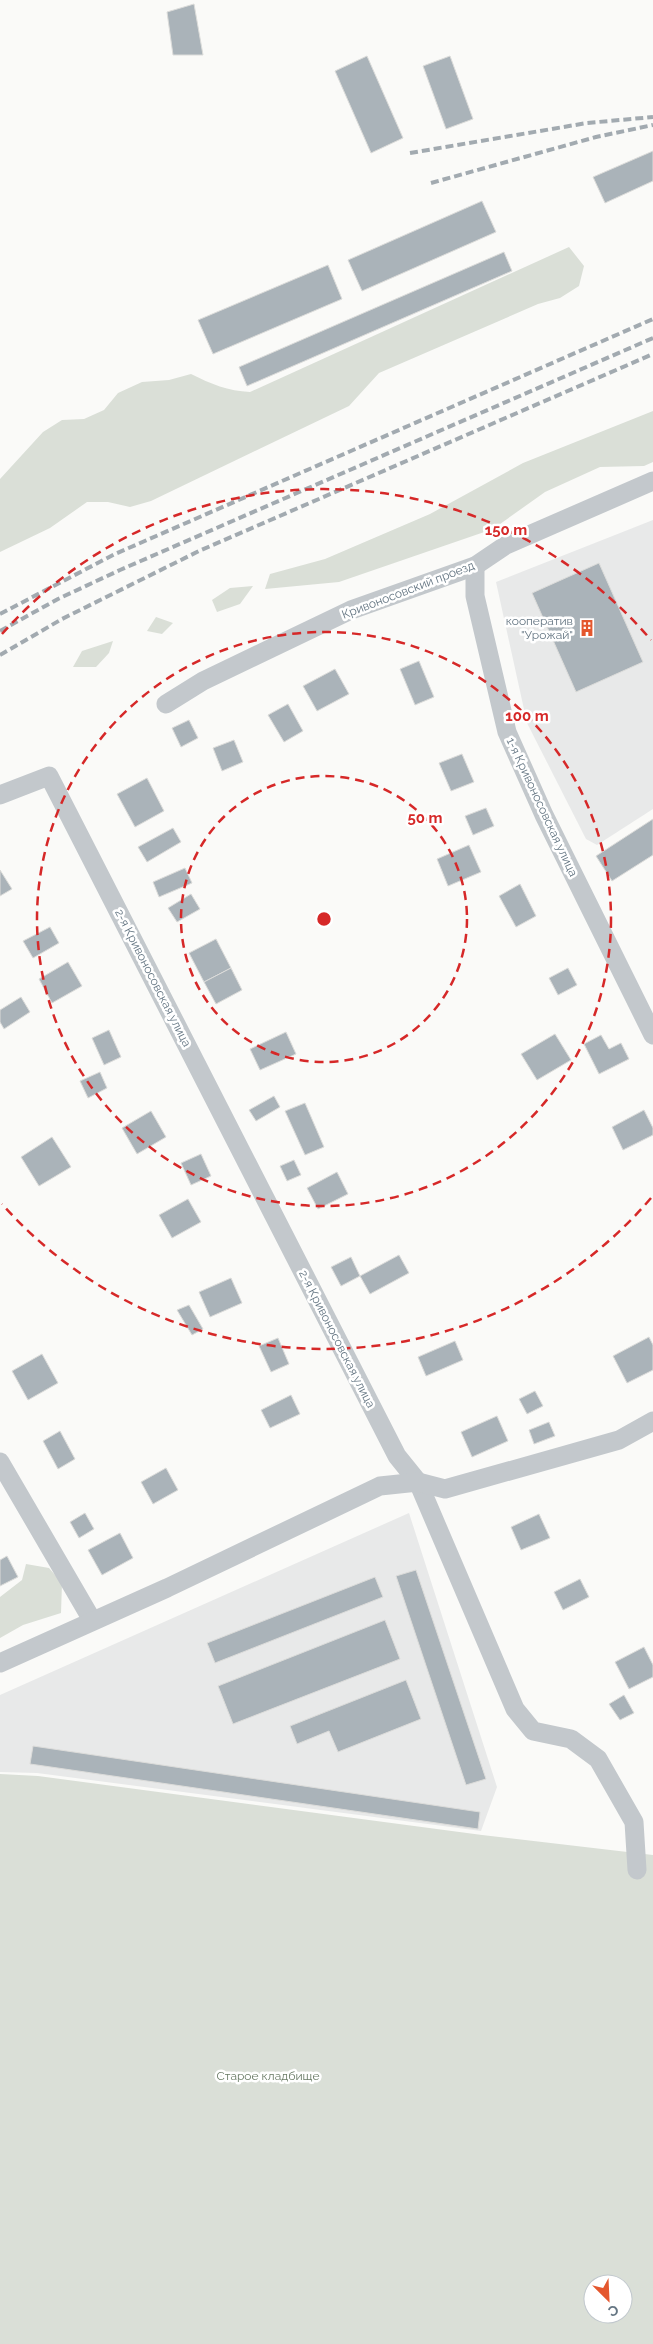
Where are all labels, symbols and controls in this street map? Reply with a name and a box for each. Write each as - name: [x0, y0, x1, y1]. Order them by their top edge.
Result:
- text: 150 m: [485, 521, 527, 539]
- street label: Кривоносовский проезд: [340, 558, 476, 622]
- place label: кооператив "Урожай": [506, 614, 573, 642]
- building icon: кооператив "Урожай": [577, 618, 597, 638]
- text: 100 m: [505, 707, 549, 725]
- street label: 1-я Кривоносовская улица: [504, 735, 580, 879]
- text: 50 m: [407, 809, 443, 827]
- street label: 2-я Кривоносовская улица: [112, 907, 194, 1049]
- centre of rings: [315, 910, 333, 928]
- street label: 2-я Кривоносовская улица: [296, 1268, 378, 1410]
- park label: Старое кладбище: [216, 2069, 320, 2083]
- north arrow: [583, 2274, 633, 2324]
- text: С: [605, 2302, 621, 2320]

